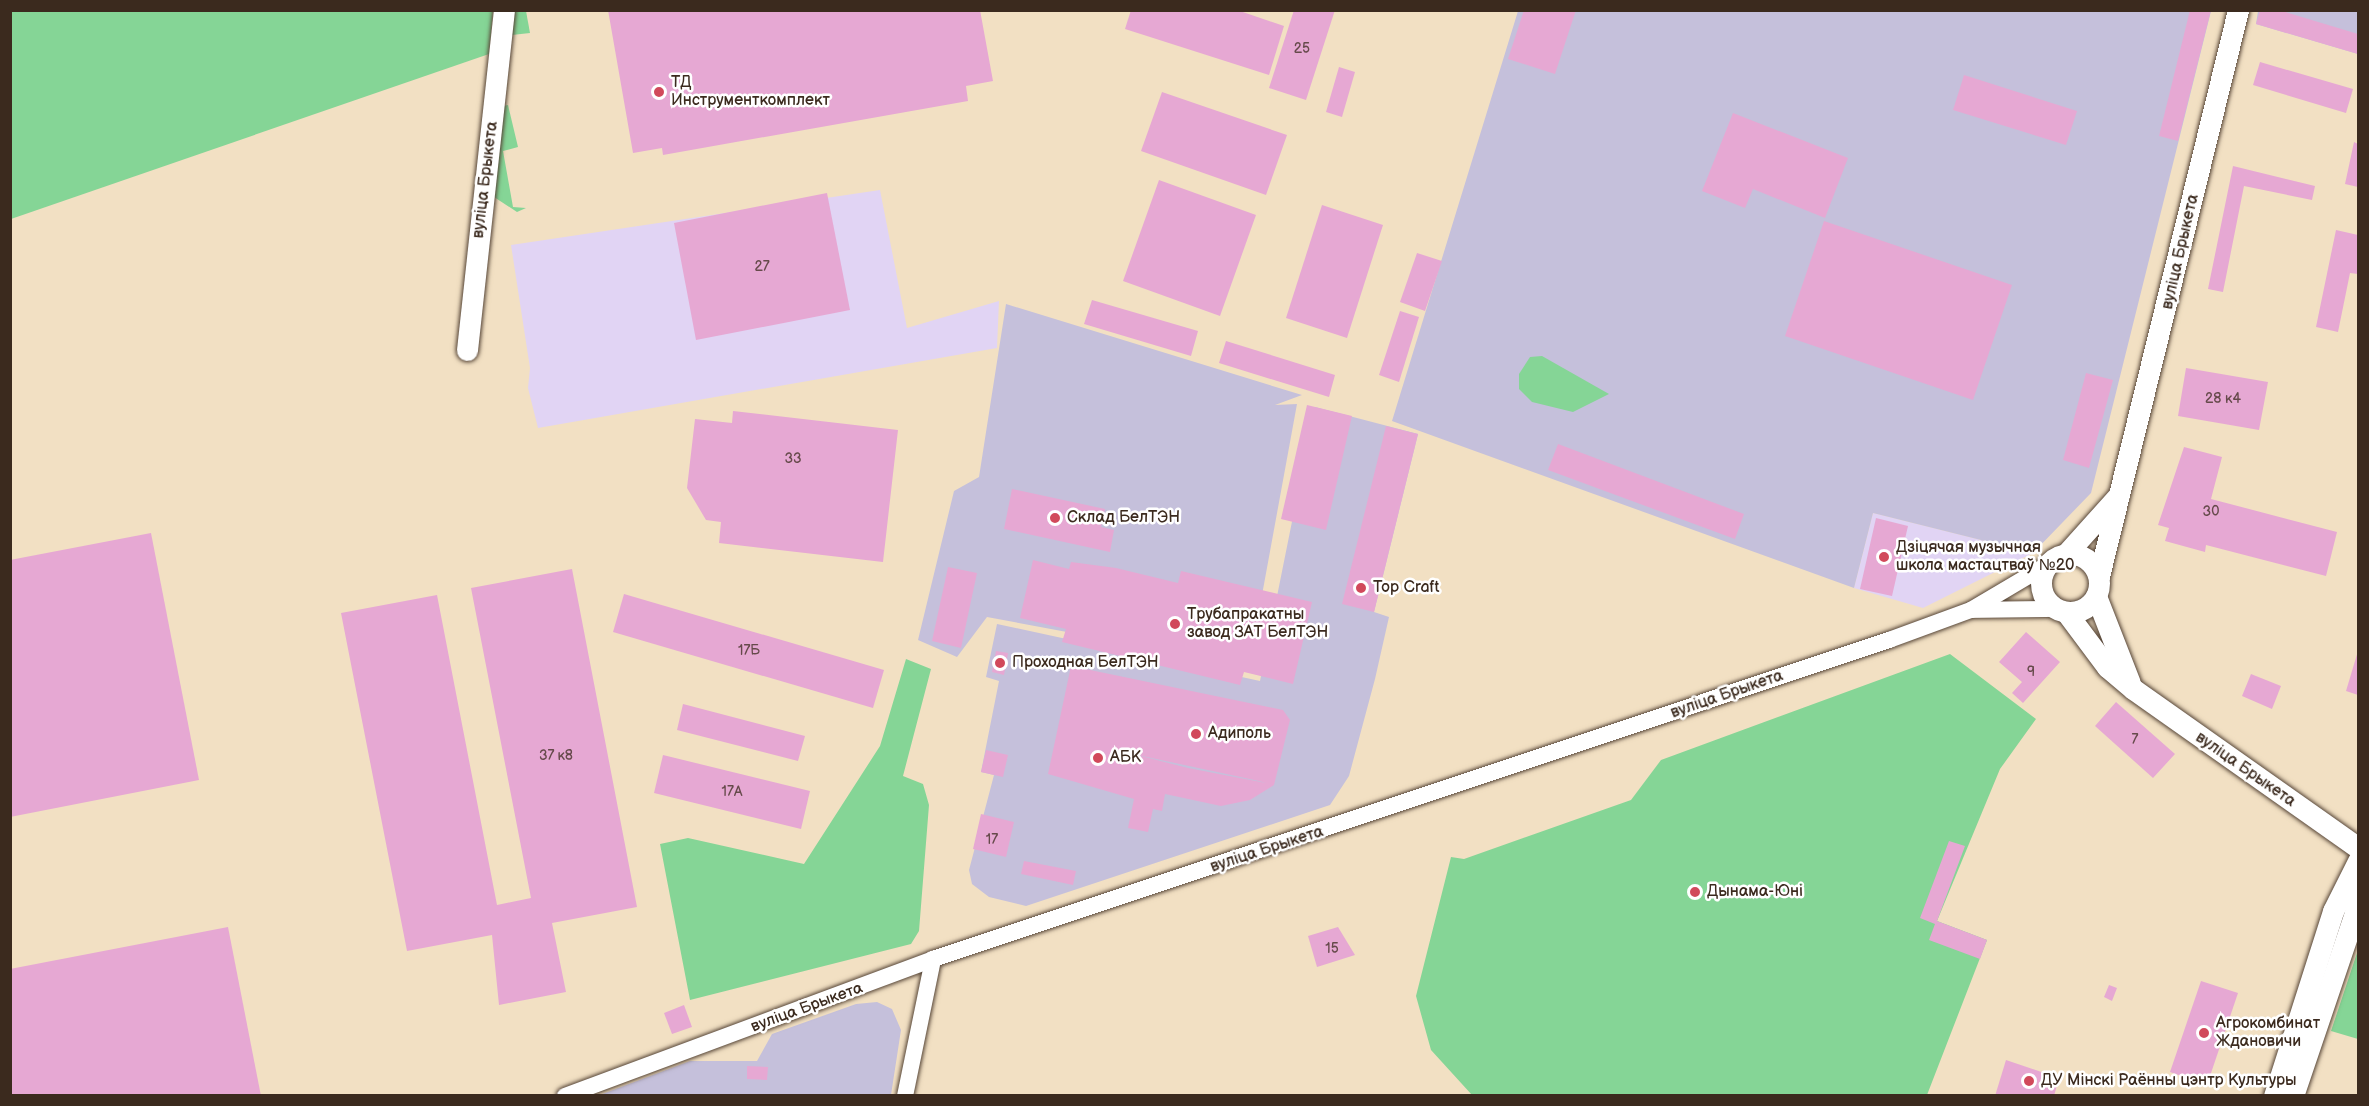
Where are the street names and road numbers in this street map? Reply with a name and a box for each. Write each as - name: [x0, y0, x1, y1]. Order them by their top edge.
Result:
- street label: вуліца Брыкета: [469, 120, 503, 240]
- street label: вуліца Брыкета: [2158, 193, 2204, 311]
- street label: вуліца Брыкета: [1668, 667, 1786, 723]
- street label: вуліца Брыкета: [2191, 728, 2299, 812]
- street label: вуліца Брыкета: [1208, 823, 1326, 877]
- street label: вуліца Брыкета: [748, 979, 866, 1037]

